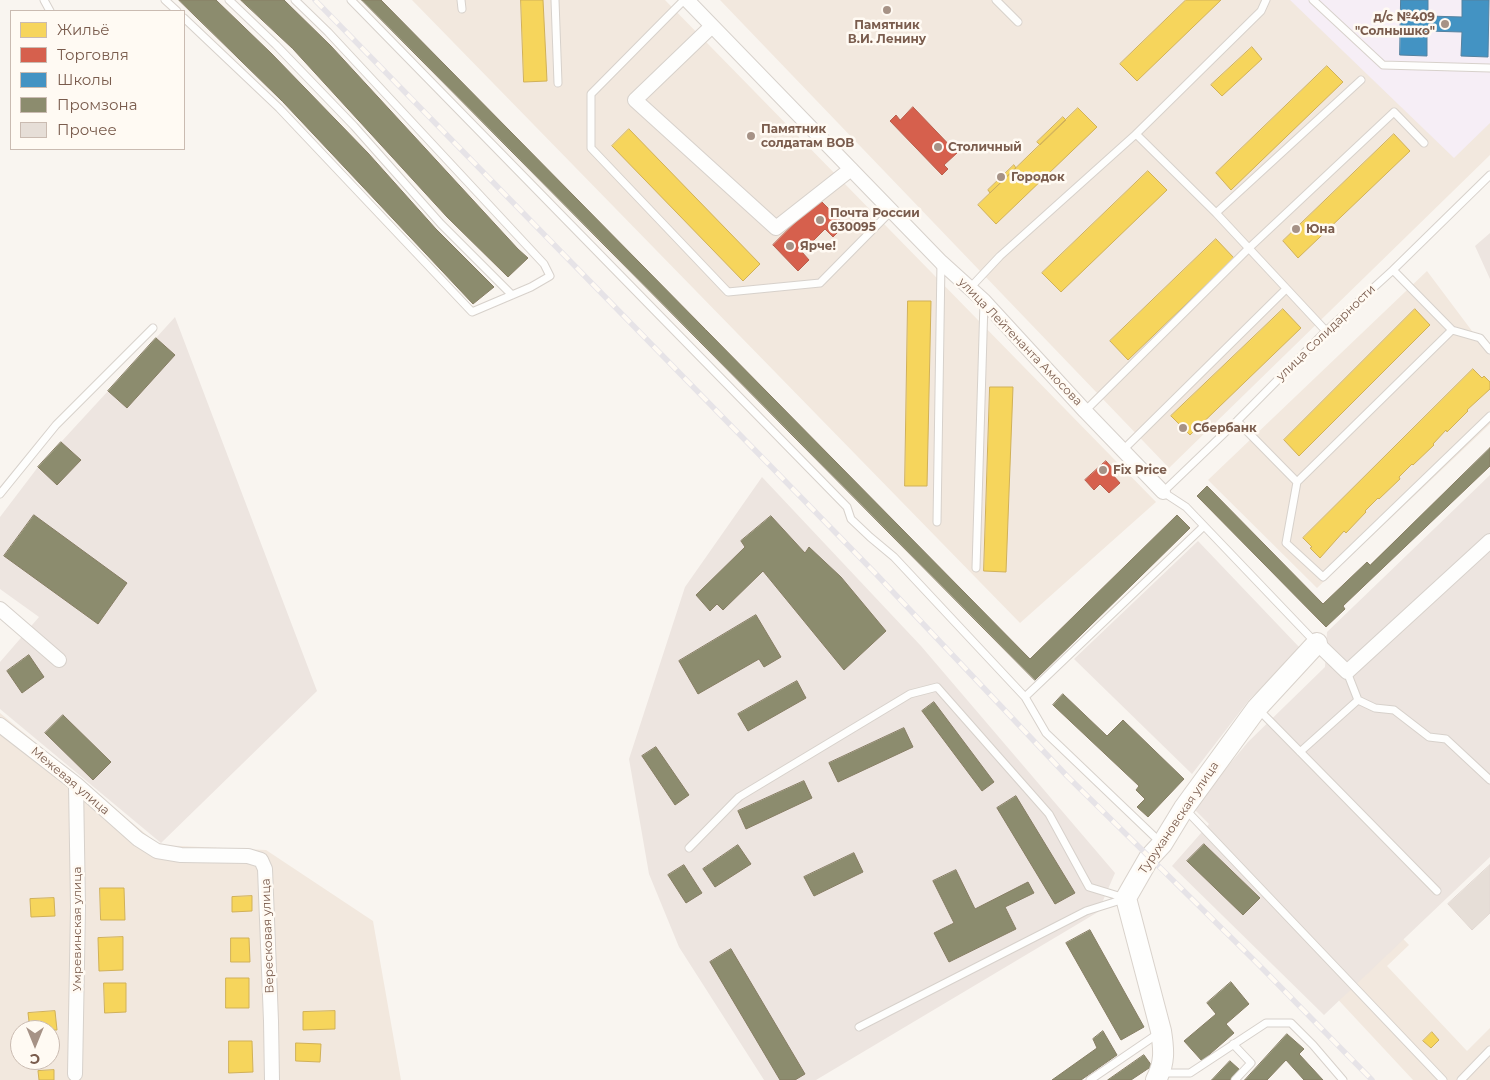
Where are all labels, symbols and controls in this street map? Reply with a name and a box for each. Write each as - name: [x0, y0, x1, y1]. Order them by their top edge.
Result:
- marker: Памятник В.И. Ленину: [881, 4, 893, 16]
- legend: [10, 10, 185, 150]
- place label: д/с №409 "Солнышко": [1355, 10, 1435, 38]
- place label: Памятник В.И. Ленину: [848, 18, 926, 46]
- marker: д/с №409 "Солнышко": [1439, 18, 1451, 30]
- text: Жильё: [57, 20, 110, 39]
- text: Торговля: [57, 45, 129, 64]
- text: Школы: [57, 70, 113, 89]
- text: Промзона: [57, 95, 137, 114]
- text: Прочее: [57, 120, 117, 139]
- place label: Памятник солдатам ВОВ: [761, 122, 854, 150]
- marker: Памятник солдатам ВОВ: [745, 130, 757, 142]
- place label: Столичный: [948, 140, 1022, 154]
- marker: Столичный: [932, 141, 944, 153]
- place label: Городок: [1011, 170, 1065, 184]
- marker: Городок: [995, 171, 1007, 183]
- place label: Почта России 630095: [830, 206, 920, 234]
- marker: Почта России 630095: [814, 214, 826, 226]
- place label: Юна: [1306, 222, 1335, 236]
- marker: Юна: [1290, 223, 1302, 235]
- place label: Ярче!: [800, 239, 836, 253]
- marker: Ярче!: [784, 240, 796, 252]
- street label: улица Лейтенанта Амосова: [955, 275, 1085, 409]
- street label: улица Солидарности: [1274, 282, 1378, 384]
- place label: Сбербанк: [1193, 421, 1257, 435]
- marker: Сбербанк: [1177, 422, 1189, 434]
- place label: Fix Price: [1113, 463, 1167, 477]
- marker: Fix Price: [1097, 464, 1109, 476]
- street label: Межевая улица: [28, 744, 112, 818]
- street label: Турухановская улица: [1136, 759, 1222, 877]
- street label: Умревинская улица: [70, 866, 84, 992]
- street label: Вересковая улица: [259, 878, 277, 994]
- north arrow: [10, 1020, 60, 1070]
- text: С: [30, 1050, 40, 1068]

